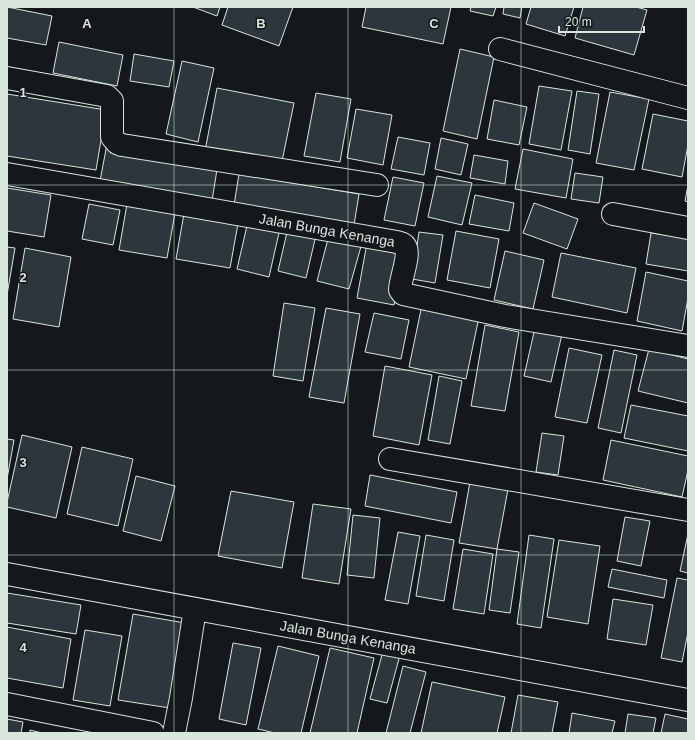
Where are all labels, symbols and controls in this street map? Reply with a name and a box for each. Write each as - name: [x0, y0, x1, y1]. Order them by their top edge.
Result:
- scale bar: [559, 8, 644, 34]
- text: 20 m: [565, 15, 592, 29]
- text: A: [82, 16, 92, 31]
- text: B: [256, 16, 266, 31]
- text: C: [429, 16, 439, 31]
- text: 1: [19, 85, 27, 100]
- street label: Jalan Bunga Kenanga: [258, 210, 396, 250]
- text: 2: [19, 270, 27, 285]
- text: 3: [19, 455, 27, 470]
- street label: Jalan Bunga Kenanga: [279, 617, 417, 657]
- text: 4: [19, 640, 27, 655]

